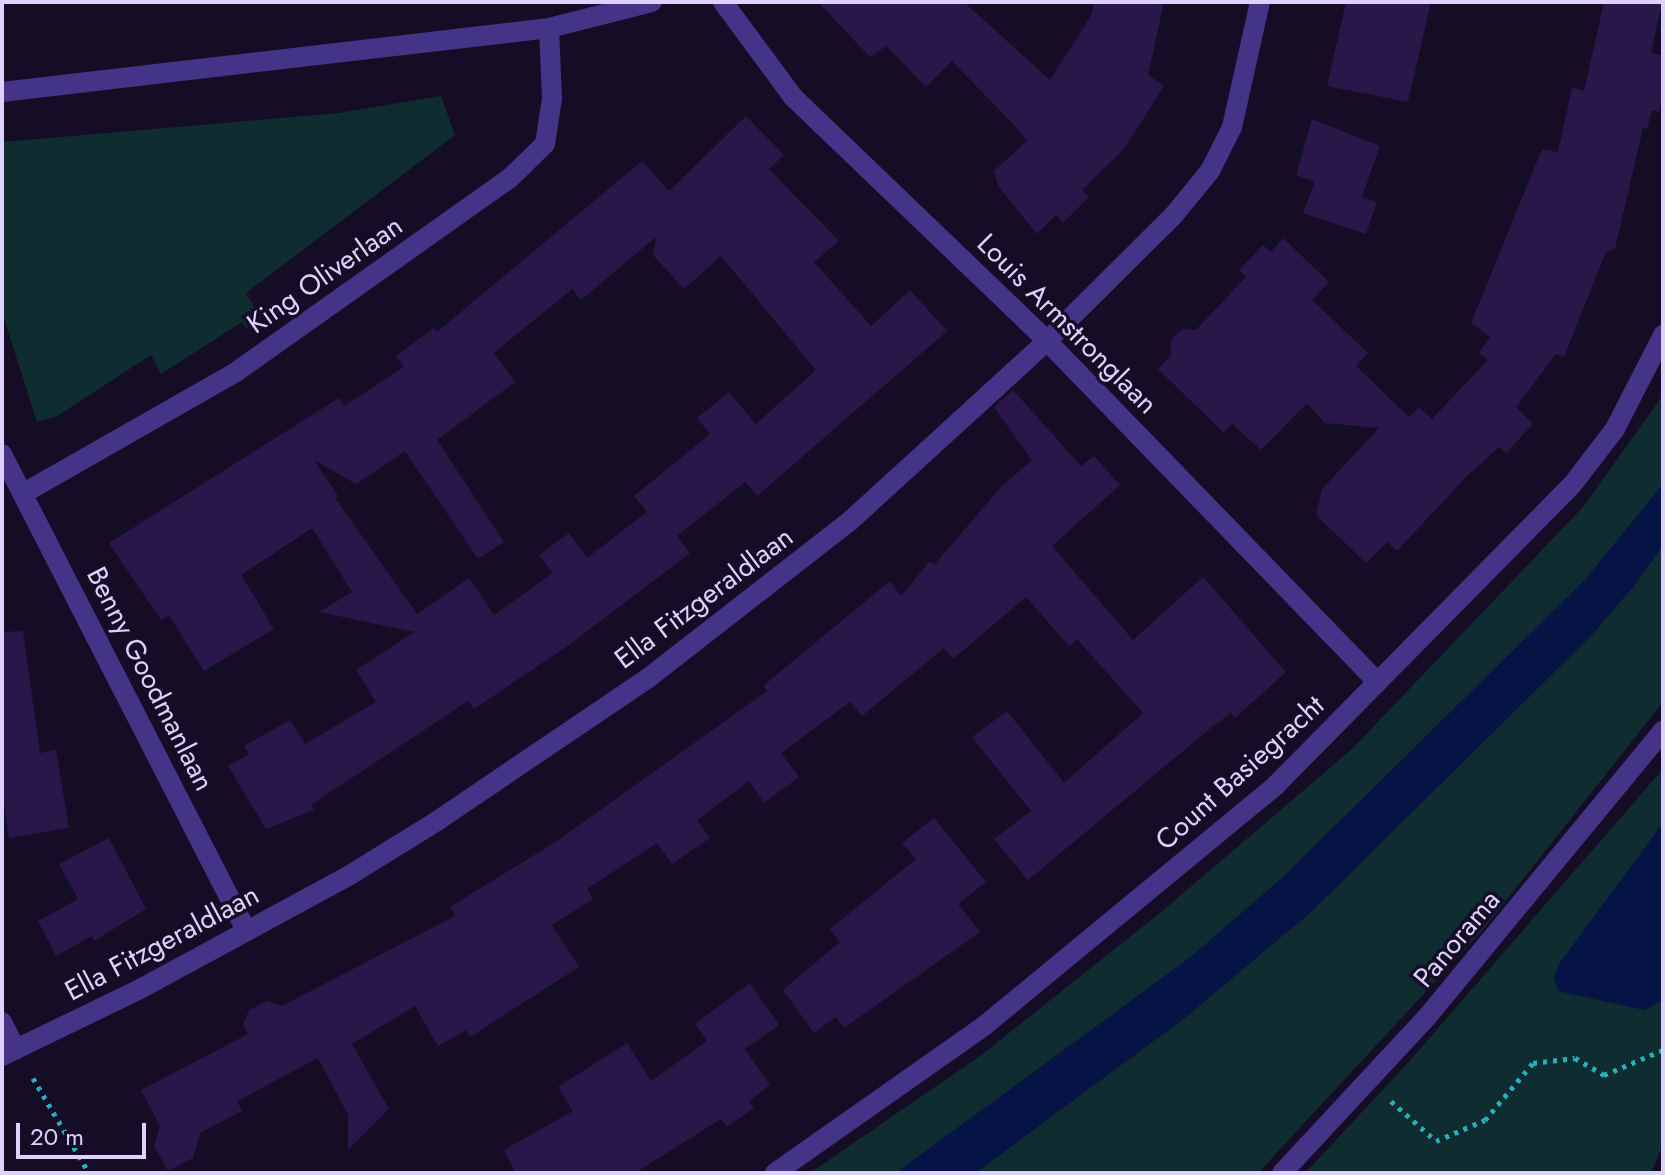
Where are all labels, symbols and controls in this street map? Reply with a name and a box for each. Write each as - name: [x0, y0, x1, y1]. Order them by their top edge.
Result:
- street label: King Oliverlaan: [241, 209, 409, 341]
- street label: Louis Armstronglaan: [970, 227, 1164, 421]
- street label: Ella Fitzgeraldlaan: [608, 520, 800, 676]
- street label: Benny Goodmanlaan: [79, 562, 221, 796]
- street label: Count Basiegracht: [1149, 689, 1331, 857]
- street label: Ella Fitzgeraldlaan: [59, 878, 265, 1008]
- street label: Panorama: [1407, 884, 1507, 994]
- scale bar: [20, 1107, 150, 1157]
- text: 20 m: [30, 1119, 84, 1154]

